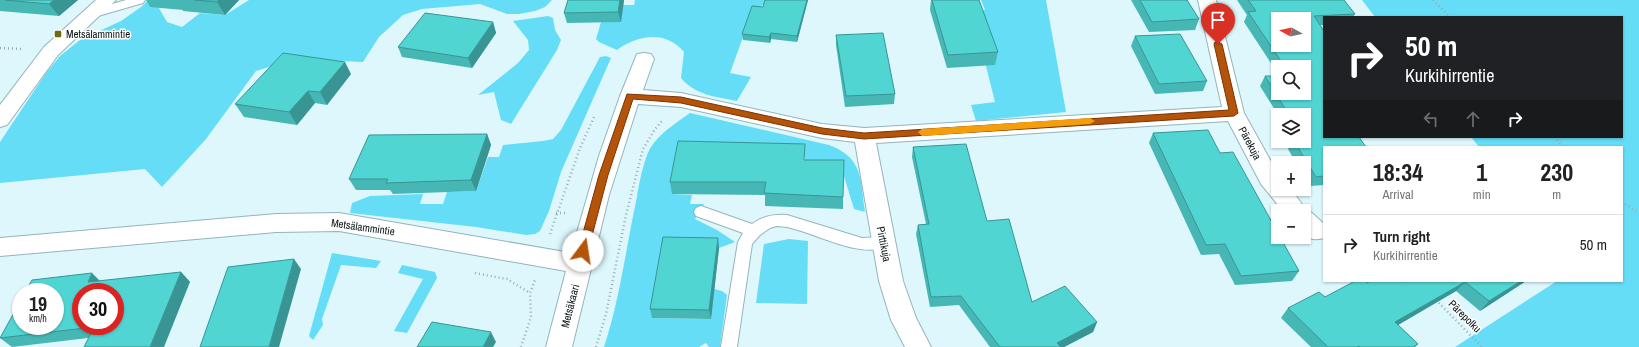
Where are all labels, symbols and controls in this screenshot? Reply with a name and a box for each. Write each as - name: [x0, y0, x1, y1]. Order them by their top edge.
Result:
- pin: [1201, 3, 1235, 44]
- icon: arrive: [1207, 9, 1229, 31]
- north arrow: [1271, 12, 1311, 52]
- map controls: [1271, 12, 1311, 244]
- place label: Metsälammintie: [66, 27, 130, 41]
- text: 50 m: [1405, 27, 1457, 65]
- marker: Metsälammintie: [53, 29, 63, 39]
- icon: right: [1339, 32, 1391, 84]
- button: search: [1271, 60, 1311, 100]
- text: Kurkihirrentie: [1405, 63, 1494, 88]
- button: layers: [1271, 108, 1311, 148]
- icon: left: [1420, 108, 1442, 130]
- icon: ahead: [1462, 108, 1484, 130]
- icon: right: [1504, 108, 1526, 130]
- street label: Pärekuja: [1235, 124, 1265, 162]
- button: +: [1271, 156, 1311, 196]
- text: 18:34: [1373, 156, 1423, 188]
- text: 1: [1476, 156, 1487, 188]
- text: 230: [1540, 156, 1573, 188]
- text: Arrival: [1383, 186, 1413, 203]
- text: min: [1473, 186, 1491, 203]
- text: m: [1552, 186, 1561, 203]
- button: −: [1271, 204, 1311, 244]
- street label: Metsälammintie: [330, 216, 396, 238]
- street label: Pirttikuja: [874, 225, 894, 263]
- text: Turn right: [1373, 226, 1430, 247]
- position arrow: [562, 230, 604, 272]
- icon: right: [1339, 234, 1361, 256]
- text: 50 m: [1580, 234, 1607, 255]
- text: Kurkihirrentie: [1373, 247, 1438, 264]
- speed limit sign: 30: [72, 283, 124, 335]
- street label: Metsäkaari: [558, 283, 582, 329]
- text: 19: [29, 290, 47, 317]
- street label: Pärepolku: [1446, 297, 1484, 335]
- text: km/h: [29, 312, 47, 325]

